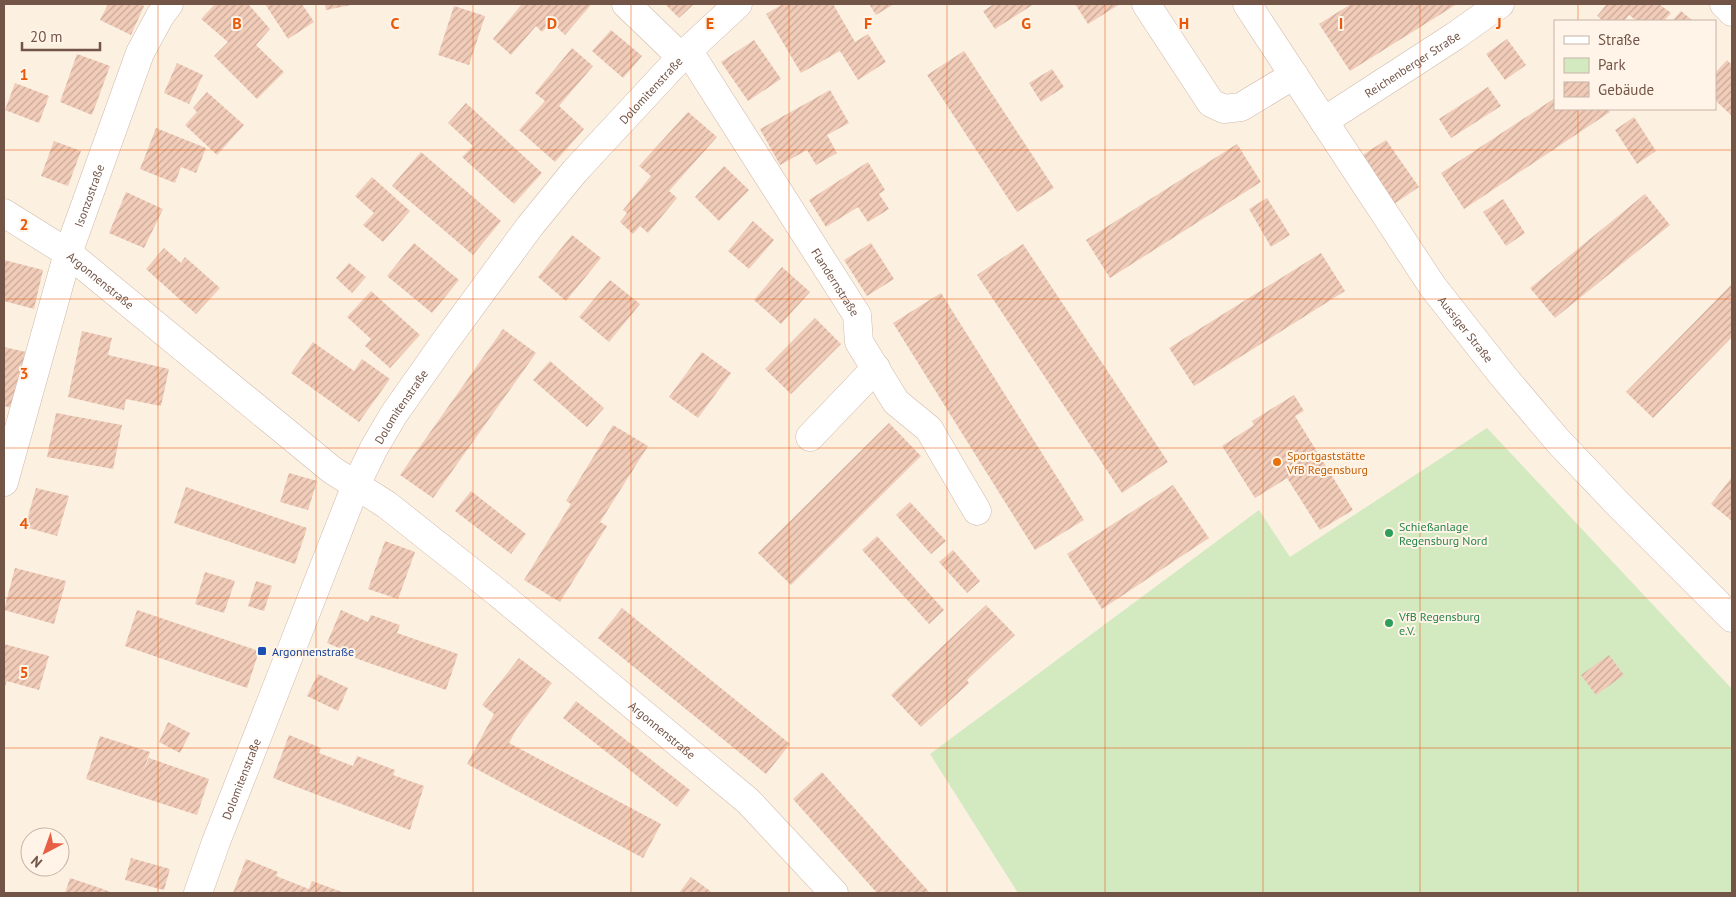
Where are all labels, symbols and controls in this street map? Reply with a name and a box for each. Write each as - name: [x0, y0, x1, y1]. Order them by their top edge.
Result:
- text: B: [232, 13, 242, 33]
- text: C: [391, 13, 400, 33]
- text: D: [547, 13, 557, 33]
- text: E: [706, 13, 714, 33]
- text: F: [864, 13, 872, 33]
- text: G: [1021, 13, 1031, 33]
- text: H: [1179, 13, 1189, 33]
- text: I: [1339, 13, 1343, 33]
- text: J: [1495, 13, 1502, 33]
- scale bar: [22, 20, 100, 52]
- legend: [1554, 20, 1716, 110]
- text: 20 m: [30, 27, 63, 46]
- street label: Reichenberger Straße: [1361, 27, 1463, 100]
- text: Straße: [1598, 30, 1640, 49]
- street label: Dolomitenstraße: [616, 53, 685, 127]
- text: Park: [1598, 55, 1626, 74]
- text: 1: [19, 64, 29, 84]
- text: Gebäude: [1598, 80, 1654, 99]
- street label: Isonzostraße: [71, 162, 107, 229]
- text: 2: [19, 214, 29, 234]
- street label: Flandernstraße: [809, 245, 863, 319]
- street label: Argonnenstraße: [64, 248, 137, 312]
- street label: Aussiger Straße: [1435, 293, 1497, 365]
- text: 3: [19, 363, 29, 383]
- street label: Dolomitenstraße: [371, 366, 431, 446]
- place label: Sportgaststätte VfB Regensburg: [1286, 448, 1368, 477]
- marker: Sportgaststätte VfB Regensburg: [1271, 456, 1283, 468]
- text: 4: [19, 513, 29, 533]
- place label: Schießanlage Regensburg Nord: [1399, 519, 1487, 548]
- marker: Schießanlage Regensburg Nord: [1383, 527, 1395, 539]
- place label: VfB Regensburg e.V.: [1398, 609, 1480, 638]
- marker: VfB Regensburg e.V.: [1383, 617, 1395, 629]
- place label: Argonnenstraße: [272, 644, 354, 659]
- marker: Argonnenstraße: [256, 645, 268, 657]
- text: 5: [19, 662, 29, 682]
- street label: Argonnenstraße: [626, 698, 699, 762]
- street label: Dolomitenstraße: [218, 736, 264, 822]
- north arrow: [20, 827, 70, 877]
- text: N: [27, 852, 46, 872]

